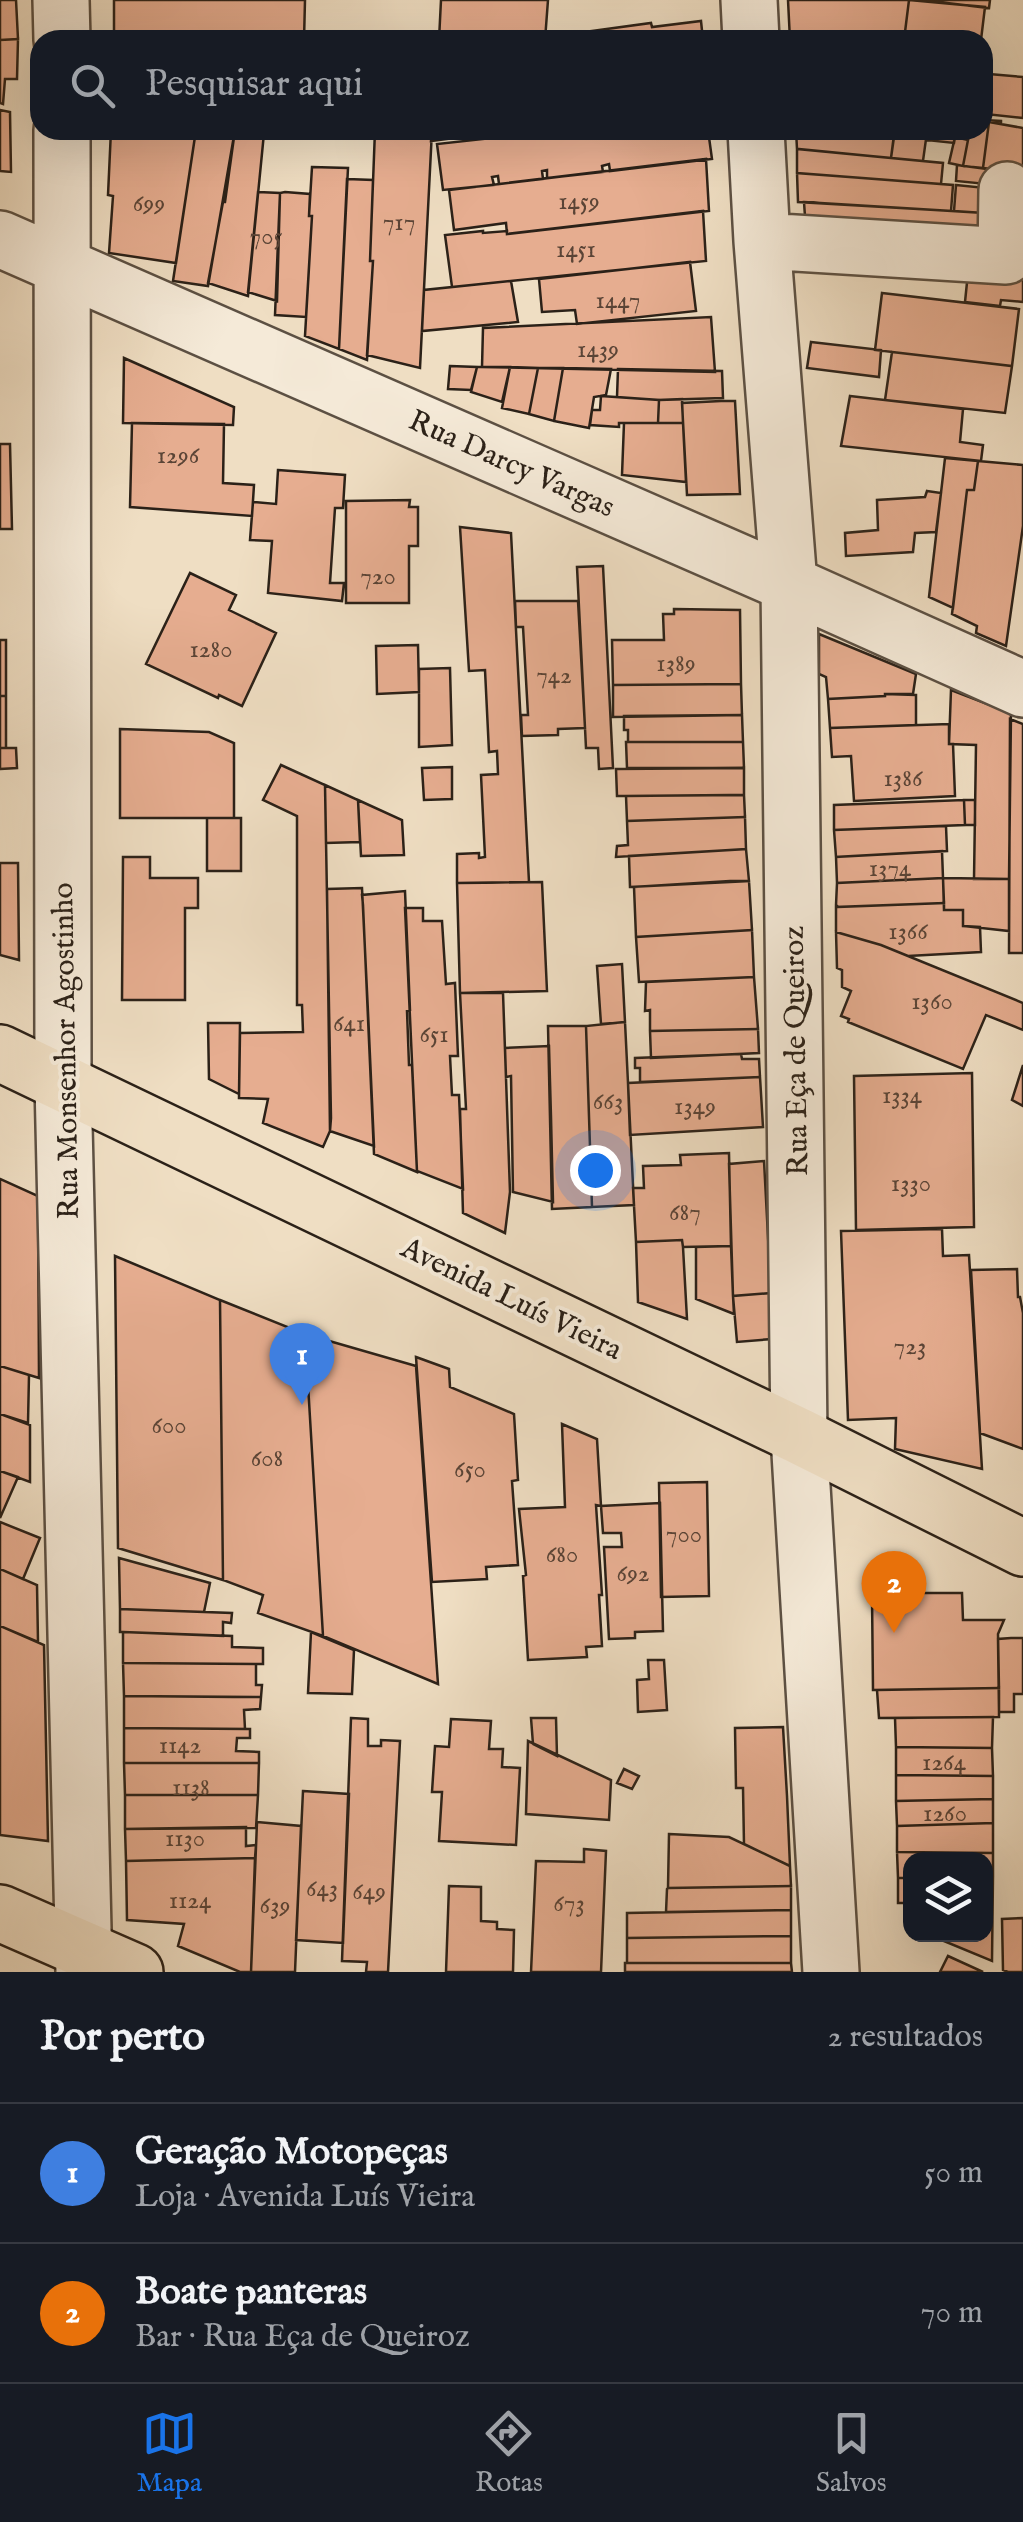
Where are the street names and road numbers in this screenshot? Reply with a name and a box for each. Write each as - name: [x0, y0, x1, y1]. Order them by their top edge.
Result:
- street label: Rua Darcy Vargas: [402, 402, 620, 527]
- street label: Rua Monsenhor Agostinho: [45, 882, 89, 1220]
- street label: Rua Eça de Queiroz: [776, 925, 818, 1176]
- street label: Avenida Luís Vieira: [393, 1229, 628, 1370]

